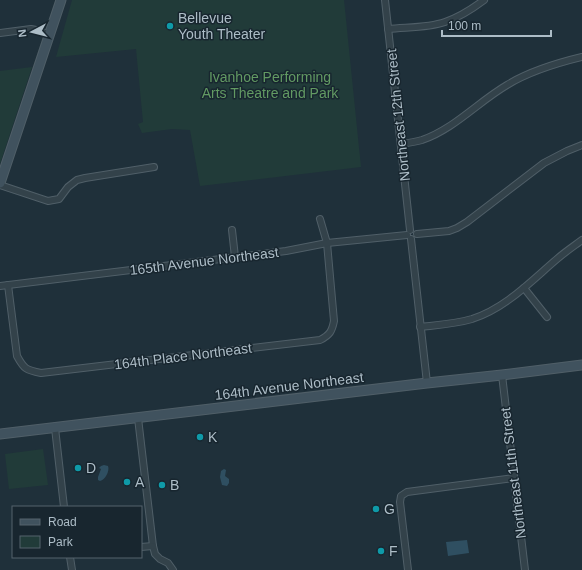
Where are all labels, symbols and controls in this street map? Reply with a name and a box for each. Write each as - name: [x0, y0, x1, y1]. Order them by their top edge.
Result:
- place label: Bellevue Youth Theater: [178, 10, 266, 42]
- north arrow: [12, 12, 52, 52]
- scale bar: [442, 12, 551, 38]
- text: 100 m: [448, 19, 481, 33]
- marker: Bellevue Youth Theater: [165, 21, 175, 31]
- text: N: [16, 28, 29, 38]
- street label: Northeast 12th Street: [383, 48, 413, 182]
- park label: Ivanhoe Performing Arts Theatre and Park: [202, 69, 339, 101]
- street label: 165th Avenue Northeast: [129, 244, 280, 278]
- street label: 164th Place Northeast: [113, 340, 253, 372]
- street label: 164th Avenue Northeast: [214, 369, 365, 403]
- street label: Northeast 11th Street: [497, 406, 529, 540]
- place label: K: [208, 429, 218, 445]
- marker: K: [195, 432, 205, 442]
- place label: D: [86, 460, 96, 476]
- marker: D: [73, 463, 83, 473]
- place label: A: [135, 474, 145, 490]
- marker: A: [122, 477, 132, 487]
- place label: B: [170, 477, 179, 493]
- marker: B: [157, 480, 167, 490]
- place label: G: [384, 501, 395, 517]
- marker: G: [371, 504, 381, 514]
- legend: [12, 506, 142, 558]
- text: Road: [48, 515, 77, 529]
- text: Park: [48, 535, 74, 549]
- place label: F: [389, 543, 398, 559]
- marker: F: [376, 546, 386, 556]

